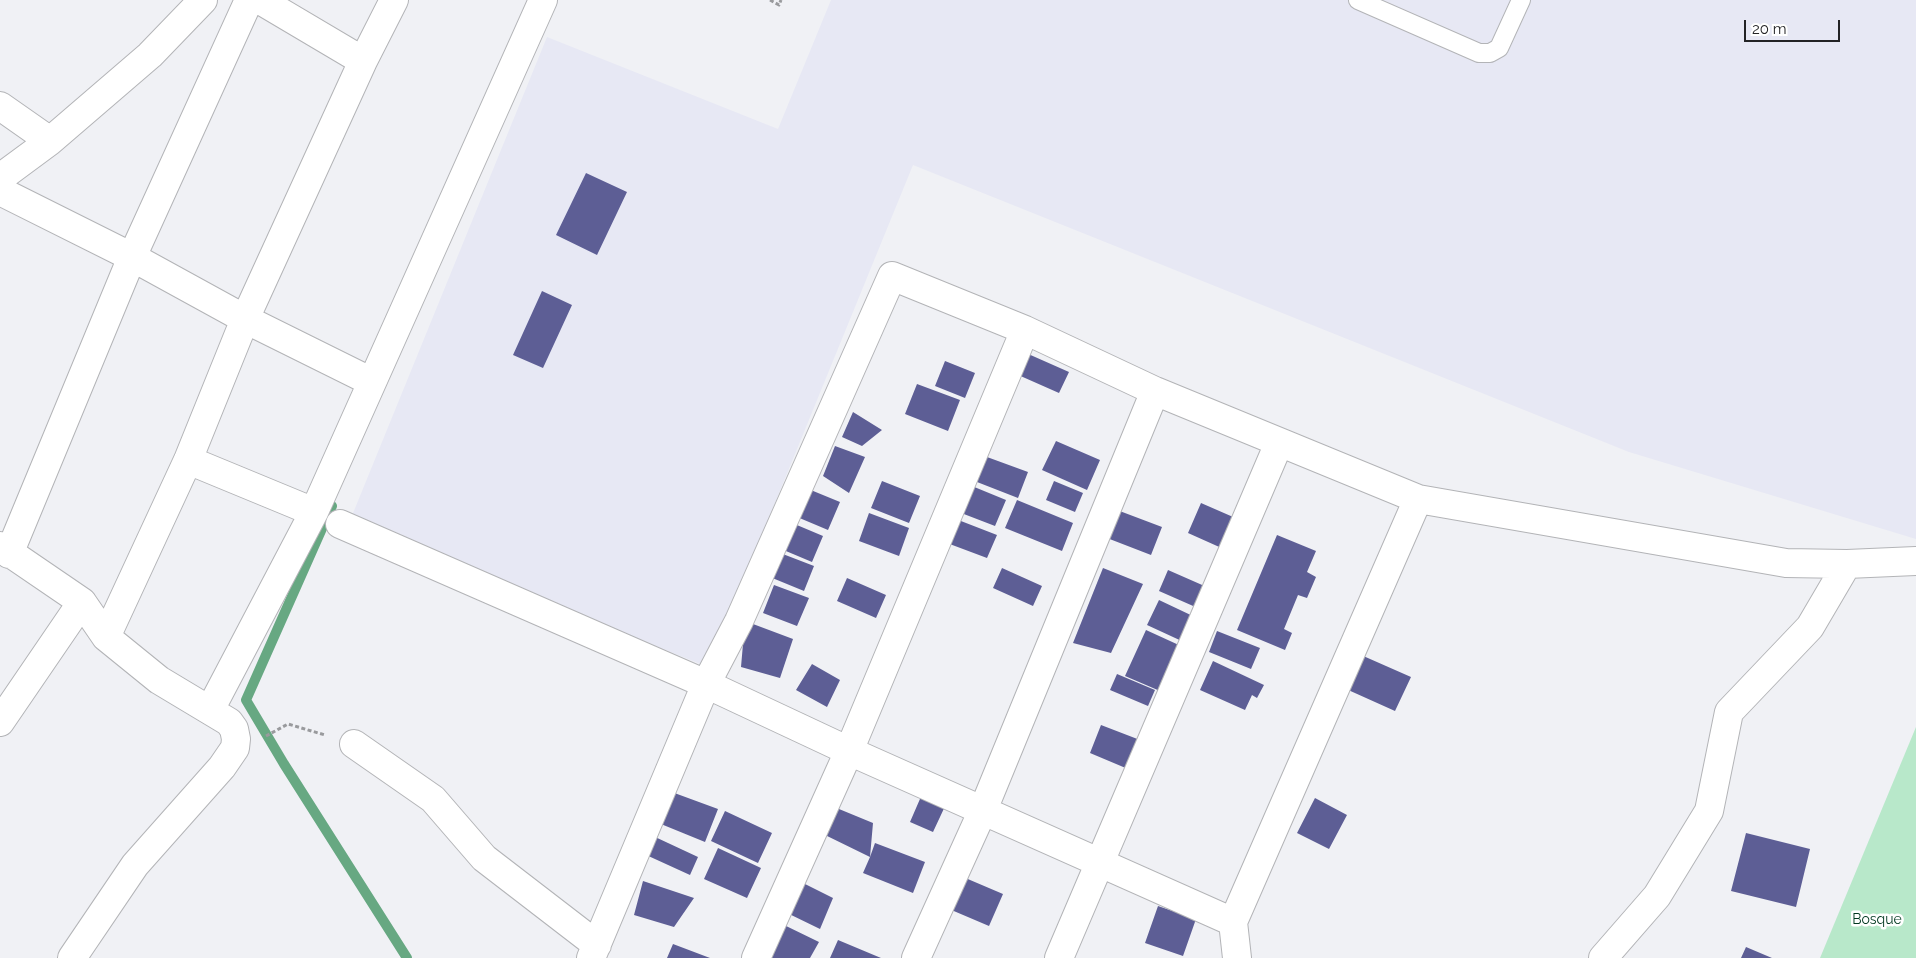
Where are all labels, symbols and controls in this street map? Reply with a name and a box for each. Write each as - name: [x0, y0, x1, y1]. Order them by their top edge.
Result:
- scale bar: [1746, 10, 1842, 42]
- text: 20 m: [1752, 20, 1787, 38]
- park label: Bosque: [1852, 912, 1902, 928]

